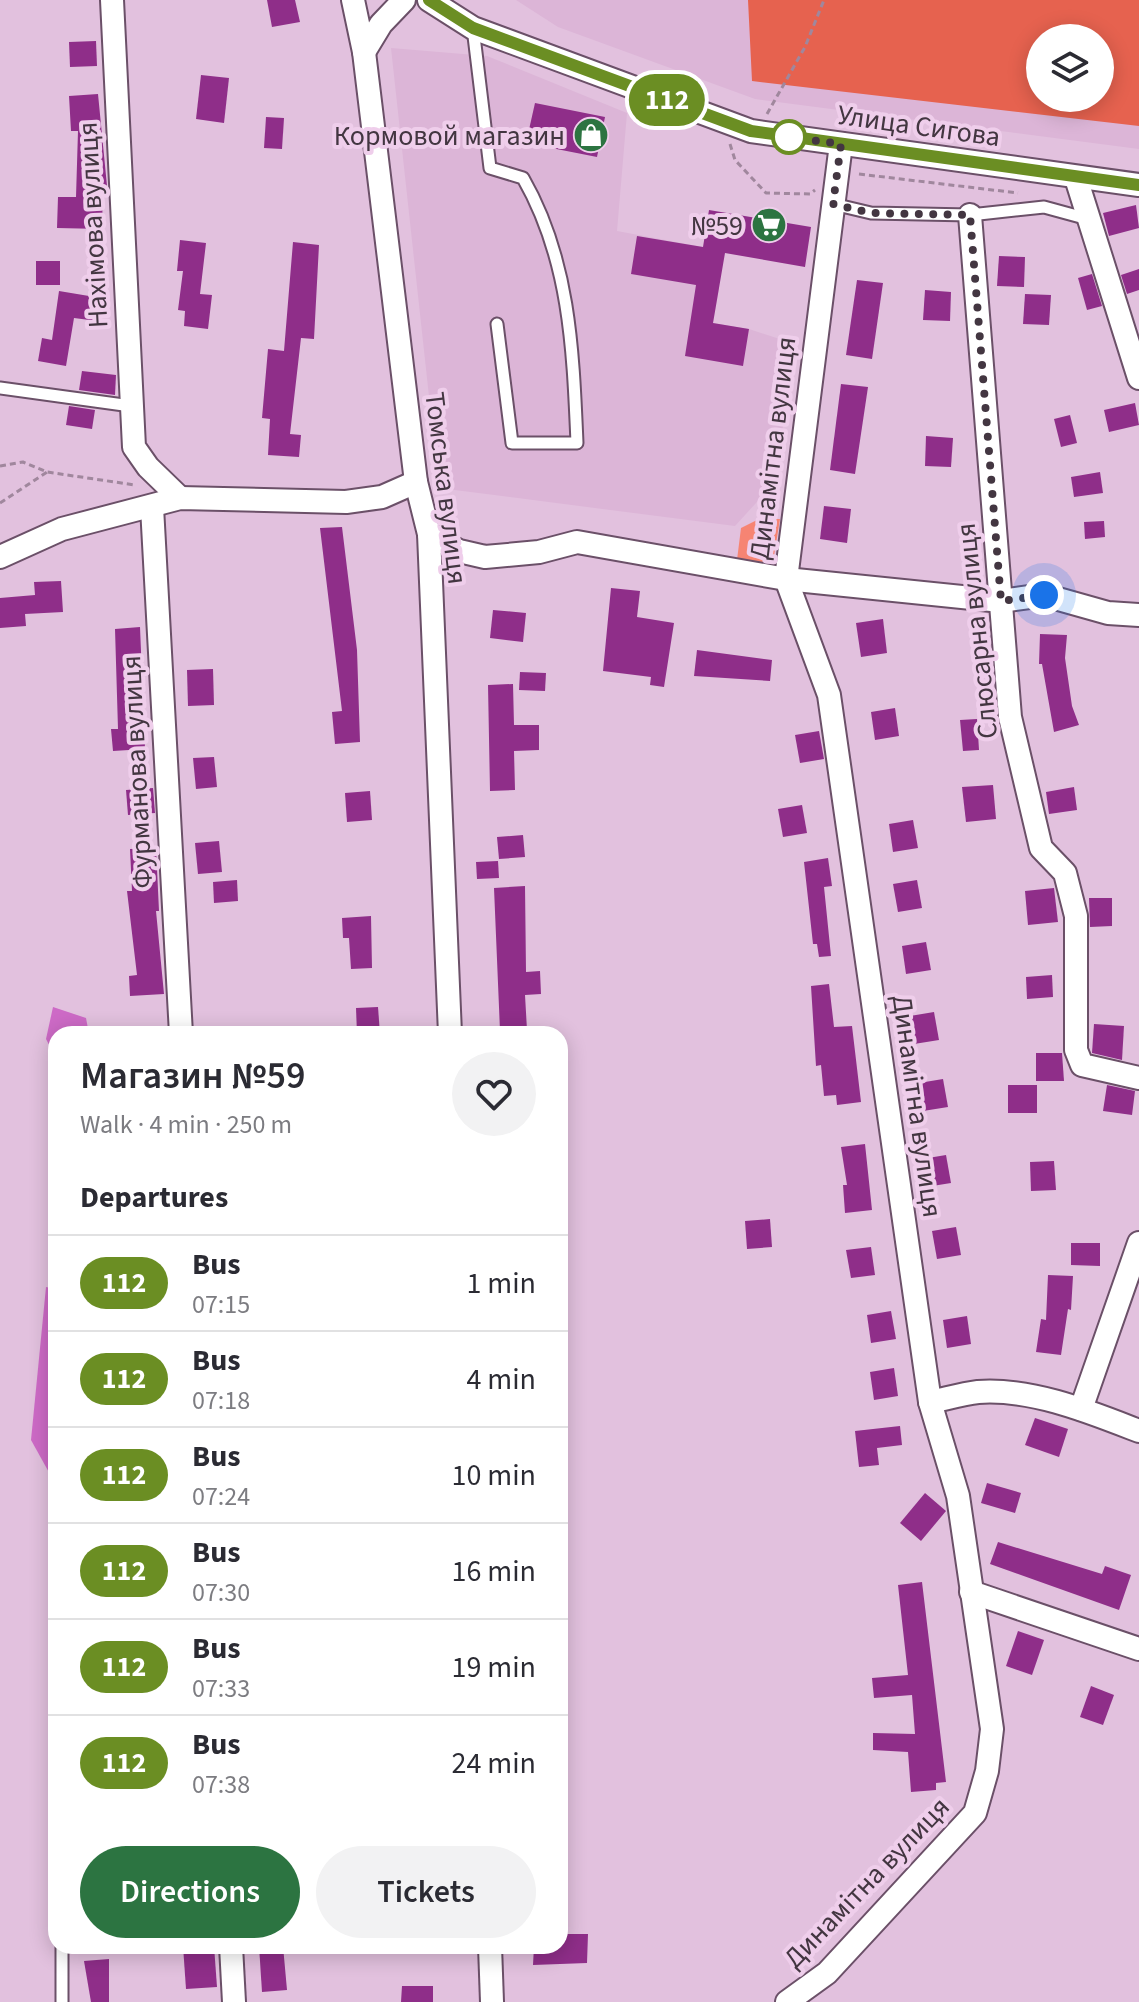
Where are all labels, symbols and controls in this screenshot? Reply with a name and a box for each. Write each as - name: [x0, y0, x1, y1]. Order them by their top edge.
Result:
- map controls: [1026, 24, 1114, 112]
- button: layers: [1026, 24, 1114, 112]
- line badge: 112: [621, 74, 713, 126]
- text: 112: [645, 80, 689, 120]
- street label: Улица Сигова: [835, 95, 1003, 157]
- place label: Кормовой магазин: [334, 116, 565, 156]
- shop icon: Кормовой магазин: [572, 116, 610, 154]
- unlabelled marker: [772, 120, 806, 154]
- street label: Нахімова вулиця: [68, 121, 118, 329]
- place label: №59: [690, 206, 743, 246]
- supermarket icon: №59: [750, 206, 788, 244]
- street label: Динамітна вулиця: [739, 334, 807, 562]
- street label: Томська вулиця: [414, 390, 478, 587]
- street label: Слюсарна вулиця: [946, 521, 1008, 741]
- your location: [1024, 575, 1064, 615]
- street label: Фурманова вулиця: [111, 654, 163, 890]
- street label: Динамітна вулиця: [882, 992, 952, 1220]
- text: Магазин №59: [80, 1049, 305, 1103]
- button: heart: [452, 1052, 536, 1136]
- text: Walk · 4 min · 250 m: [80, 1106, 292, 1143]
- text: Departures: [80, 1176, 228, 1219]
- text: Bus: [192, 1243, 240, 1286]
- text: 1 min: [466, 1262, 536, 1305]
- text: 112: [102, 1263, 146, 1303]
- text: 07:15: [192, 1286, 250, 1323]
- text: Bus: [192, 1339, 240, 1382]
- text: 4 min: [466, 1358, 536, 1401]
- text: 112: [102, 1359, 146, 1399]
- text: 07:18: [192, 1382, 250, 1419]
- text: Bus: [192, 1435, 240, 1478]
- text: 10 min: [452, 1454, 536, 1497]
- text: 112: [102, 1455, 146, 1495]
- text: 07:24: [192, 1478, 250, 1515]
- text: Bus: [192, 1531, 240, 1574]
- text: 16 min: [452, 1550, 536, 1593]
- text: 112: [102, 1551, 146, 1591]
- text: 07:30: [192, 1574, 250, 1611]
- text: Bus: [192, 1627, 240, 1670]
- text: 19 min: [452, 1646, 536, 1689]
- text: 112: [102, 1647, 146, 1687]
- text: 07:33: [192, 1670, 250, 1707]
- text: Bus: [192, 1723, 240, 1766]
- text: 24 min: [452, 1742, 536, 1785]
- text: 112: [102, 1743, 146, 1783]
- text: 07:38: [192, 1766, 250, 1803]
- street label: Динамітна вулиця: [774, 1788, 959, 1977]
- button: Directions: [80, 1846, 300, 1938]
- button: Tickets: [316, 1846, 536, 1938]

